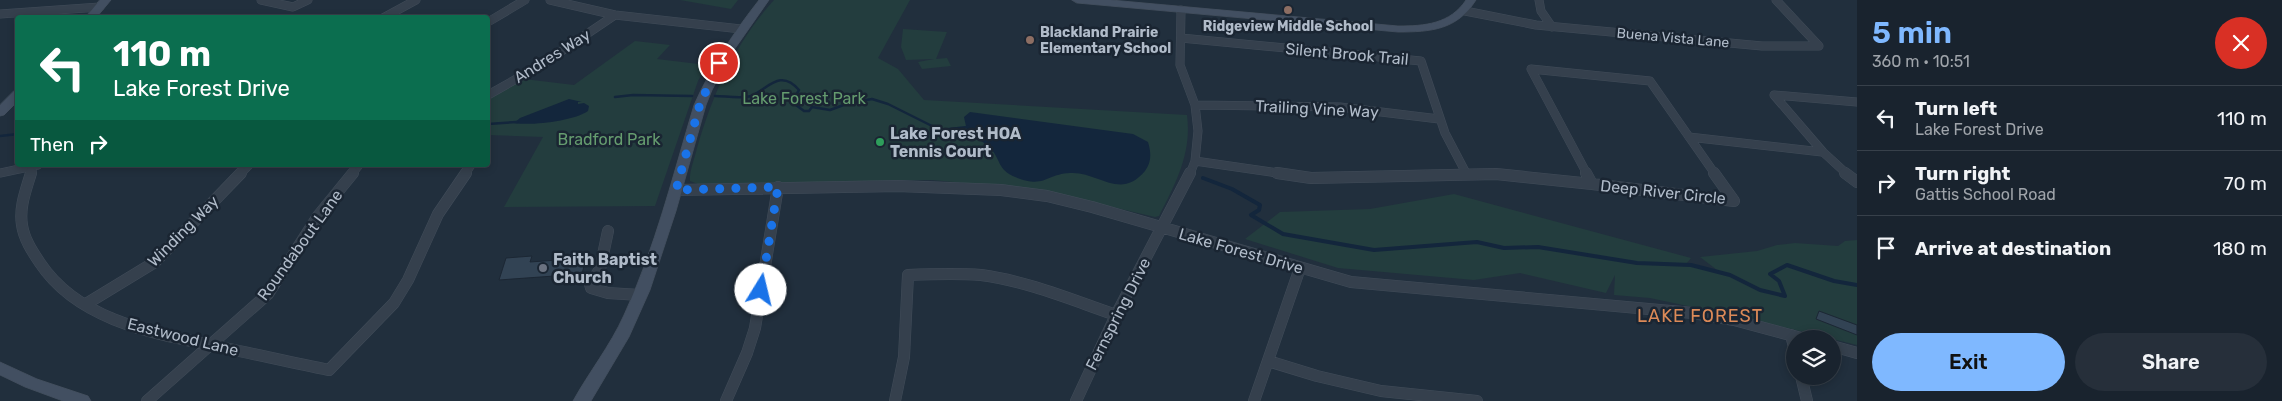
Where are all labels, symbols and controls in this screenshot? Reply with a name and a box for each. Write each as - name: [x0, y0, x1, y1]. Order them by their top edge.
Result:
- marker: Ridgeview Middle School: [1282, 4, 1294, 16]
- text: 5 min: [1872, 15, 1952, 51]
- button: close: [2215, 17, 2267, 69]
- place label: Ridgeview Middle School: [1203, 18, 1373, 35]
- place label: Blackland Prairie Elementary School: [1040, 24, 1171, 57]
- street label: Andres Way: [510, 25, 594, 87]
- street label: Buena Vista Lane: [1616, 25, 1730, 51]
- text: 110 m: [113, 33, 211, 75]
- marker: Blackland Prairie Elementary School: [1024, 34, 1036, 46]
- icon: left: [30, 35, 95, 100]
- street label: Silent Brook Trail: [1285, 39, 1409, 69]
- pin: [698, 42, 740, 84]
- icon: arrive: [705, 49, 733, 77]
- text: 360 m · 10:51: [1872, 52, 1970, 71]
- text: Lake Forest Drive: [113, 75, 290, 102]
- park label: Lake Forest Park: [742, 89, 866, 108]
- street label: Trailing Vine Way: [1255, 96, 1379, 122]
- text: Turn left: [1915, 97, 1997, 120]
- icon: left: [1872, 104, 1900, 132]
- text: 110 m: [2217, 107, 2267, 130]
- text: Lake Forest Drive: [1915, 120, 2044, 139]
- place label: Lake Forest HOA Tennis Court: [890, 124, 1022, 161]
- icon: right: [84, 130, 112, 158]
- park label: Bradford Park: [558, 130, 661, 149]
- text: Then: [30, 133, 74, 156]
- marker: Lake Forest HOA Tennis Court: [874, 136, 886, 148]
- text: Turn right: [1915, 162, 2010, 185]
- icon: right: [1872, 169, 1900, 197]
- text: 70 m: [2224, 172, 2267, 195]
- street label: Deep River Circle: [1599, 176, 1727, 208]
- text: Gattis School Road: [1915, 185, 2056, 204]
- street label: Roundabout Lane: [253, 186, 347, 304]
- street label: Winding Way: [144, 191, 223, 270]
- street label: Lake Forest Drive: [1177, 224, 1305, 278]
- icon: arrive: [1872, 234, 1900, 262]
- text: Arrive at destination: [1915, 237, 2111, 260]
- text: 180 m: [2213, 237, 2267, 260]
- place label: Faith Baptist Church: [553, 250, 657, 287]
- street label: Fernspring Drive: [1082, 255, 1154, 373]
- marker: Faith Baptist Church: [537, 262, 549, 274]
- position arrow: [734, 263, 786, 315]
- district label: LAKE FOREST: [1637, 305, 1763, 327]
- street label: Eastwood Lane: [125, 314, 241, 360]
- map controls: [1786, 330, 1841, 385]
- button: layers: [1786, 330, 1841, 385]
- button: Exit: [1872, 333, 2065, 391]
- button: Share: [2075, 333, 2267, 391]

